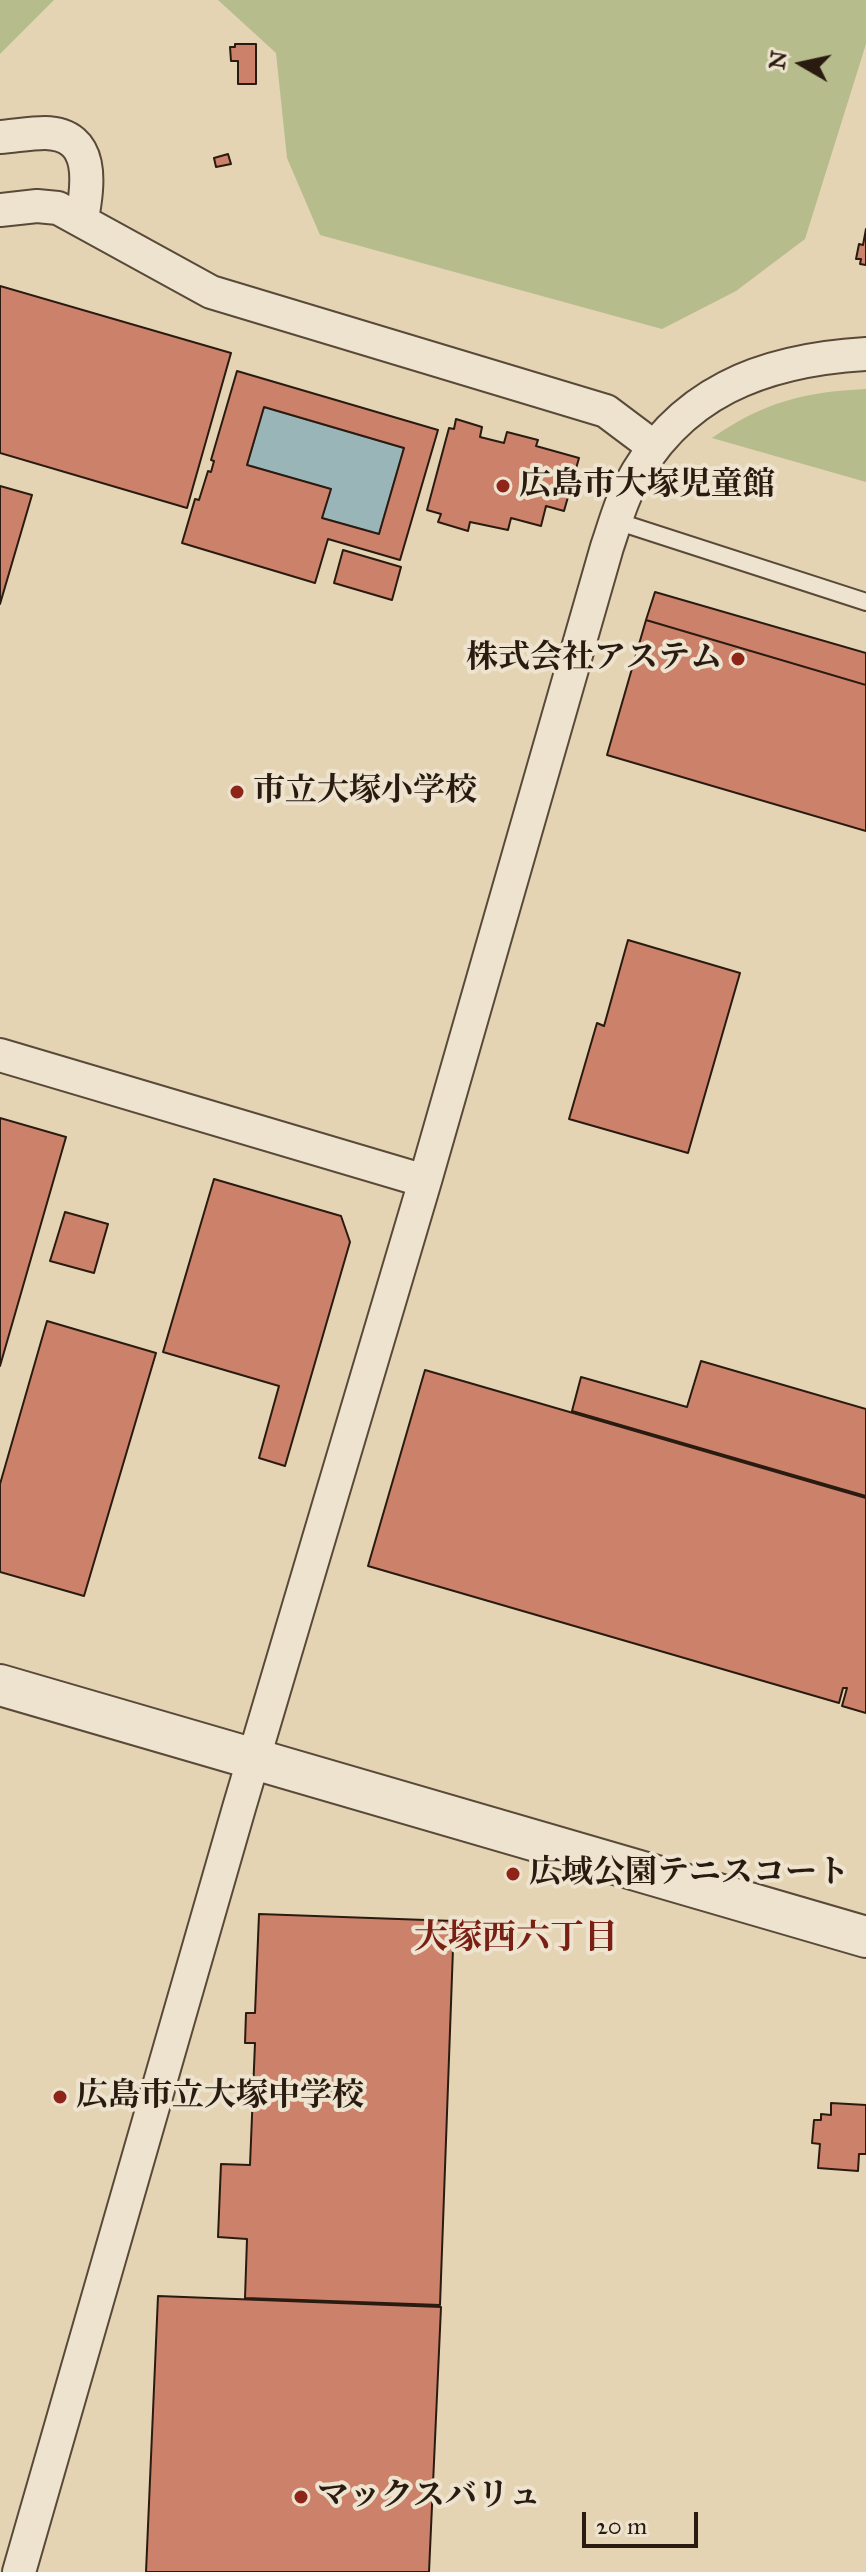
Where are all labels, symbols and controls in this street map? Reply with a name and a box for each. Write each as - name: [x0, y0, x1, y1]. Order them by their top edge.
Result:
- north arrow: [762, 24, 842, 104]
- text: N: [763, 49, 793, 72]
- place label: 広島市大塚児童館: [519, 467, 775, 505]
- marker: 広島市大塚児童館: [494, 477, 512, 495]
- place label: 株式会社アステム: [466, 640, 722, 678]
- marker: 株式会社アステム: [729, 650, 747, 668]
- place label: 市立大塚小学校: [253, 773, 477, 811]
- marker: 市立大塚小学校: [228, 783, 246, 801]
- place label: 広域公園テニスコート: [529, 1855, 849, 1893]
- marker: 広域公園テニスコート: [504, 1865, 522, 1883]
- district label: 大塚西六丁目: [414, 1920, 618, 1960]
- place label: 広島市立大塚中学校: [76, 2078, 364, 2116]
- marker: 広島市立大塚中学校: [51, 2088, 69, 2106]
- place label: マックスバリュ: [317, 2478, 541, 2516]
- marker: マックスバリュ: [292, 2488, 310, 2506]
- scale bar: [586, 2496, 702, 2546]
- text: 20 m: [596, 2511, 647, 2541]

